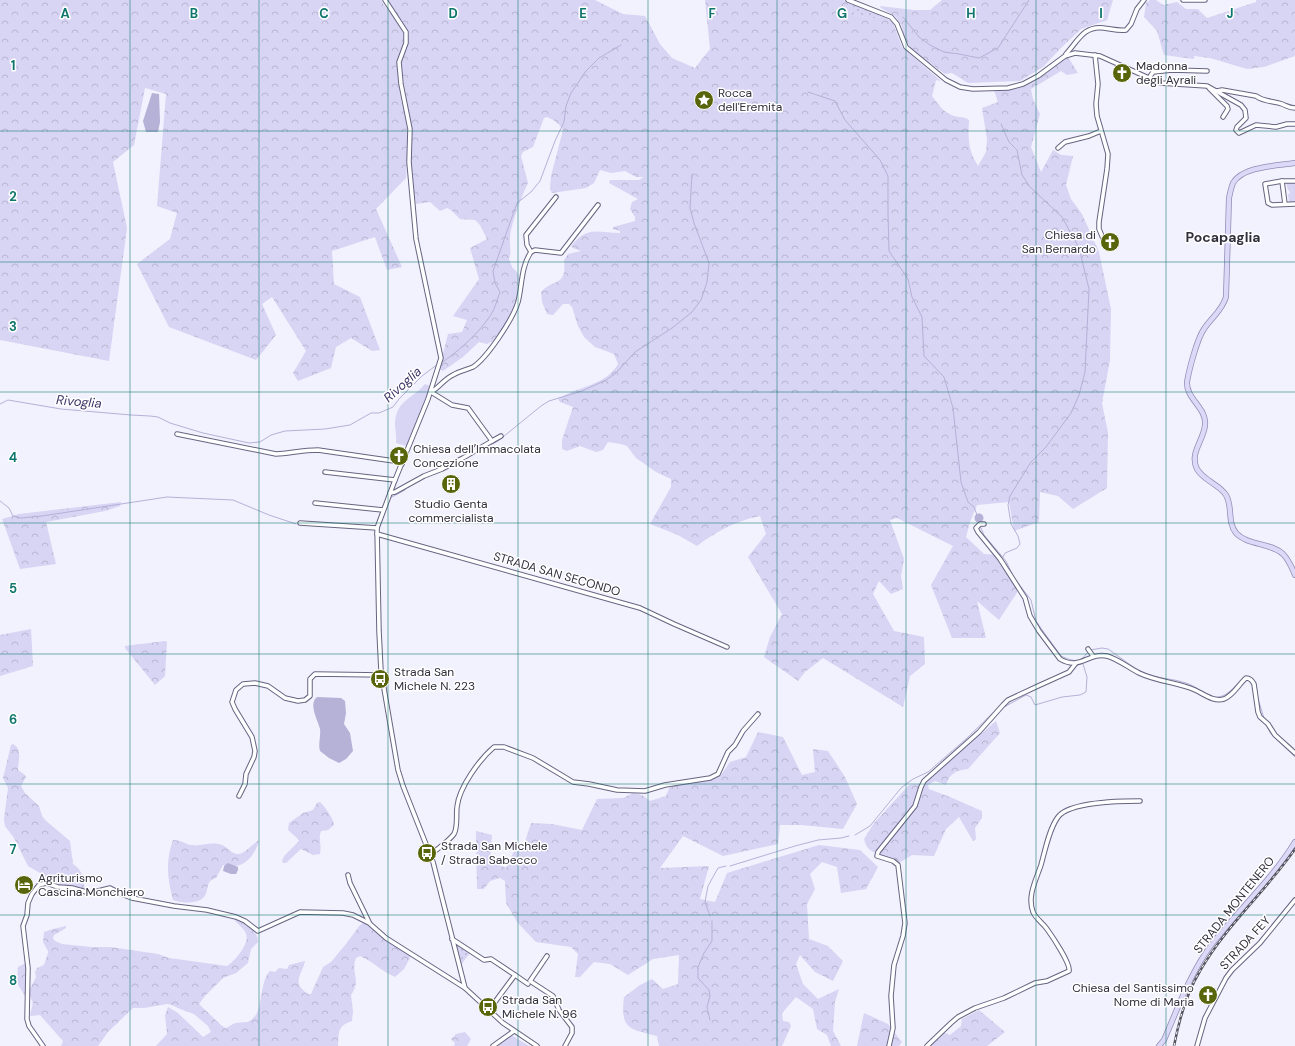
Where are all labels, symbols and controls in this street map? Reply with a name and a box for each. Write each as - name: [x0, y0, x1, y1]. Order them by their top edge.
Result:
- text: A: [60, 5, 70, 22]
- text: B: [190, 5, 198, 22]
- text: C: [319, 5, 329, 22]
- text: D: [448, 5, 458, 22]
- text: E: [579, 5, 587, 22]
- text: F: [708, 5, 716, 22]
- text: G: [837, 5, 847, 22]
- text: H: [966, 5, 976, 22]
- text: I: [1099, 5, 1103, 22]
- text: J: [1226, 5, 1234, 22]
- text: 1: [11, 57, 15, 74]
- place label: Madonna degli Ayrali: [1136, 58, 1196, 88]
- church icon: Madonna degli Ayrali: [1111, 62, 1133, 84]
- place label: Rocca dell'Eremita: [718, 85, 782, 115]
- place icon: Rocca dell'Eremita: [693, 89, 715, 111]
- text: 2: [9, 188, 17, 205]
- place label: Chiesa di San Bernardo: [1022, 227, 1096, 257]
- district label: Pocapaglia: [1186, 228, 1261, 246]
- church icon: Chiesa di San Bernardo: [1099, 231, 1121, 253]
- text: 3: [9, 318, 17, 335]
- water label: Rivoglia: [380, 363, 425, 406]
- water label: Rivoglia: [55, 391, 102, 412]
- place label: Chiesa dell′Immacolata Concezione: [413, 441, 541, 471]
- church icon: Chiesa dell′Immacolata Concezione: [388, 445, 410, 467]
- text: 4: [9, 449, 17, 466]
- building icon: Studio Genta commercialista: [440, 473, 462, 495]
- place label: Studio Genta commercialista: [408, 496, 494, 526]
- street label: STRADA SAN SECONDO: [492, 548, 622, 600]
- text: 5: [9, 580, 17, 597]
- place label: Strada San Michele N. 223: [394, 664, 475, 694]
- bus stop icon: Strada San Michele N. 223: [369, 668, 391, 690]
- text: 6: [9, 711, 17, 728]
- place label: Strada San Michele / Strada Sabecco: [441, 838, 548, 868]
- text: 7: [10, 841, 17, 858]
- bus stop icon: Strada San Michele / Strada Sabecco: [416, 842, 438, 864]
- street label: STRADA MONTENERO: [1190, 853, 1278, 957]
- place label: Agriturismo Cascina Monchiero: [38, 870, 144, 900]
- hotel icon: Agriturismo Cascina Monchiero: [13, 874, 35, 896]
- street label: STRADA FEY: [1216, 913, 1274, 973]
- text: 8: [9, 972, 17, 989]
- place label: Chiesa del Santissimo Nome di Maria: [1072, 980, 1194, 1010]
- church icon: Chiesa del Santissimo Nome di Maria: [1197, 984, 1219, 1006]
- place label: Strada San Michele N. 96: [502, 992, 577, 1022]
- bus stop icon: Strada San Michele N. 96: [477, 996, 499, 1018]

